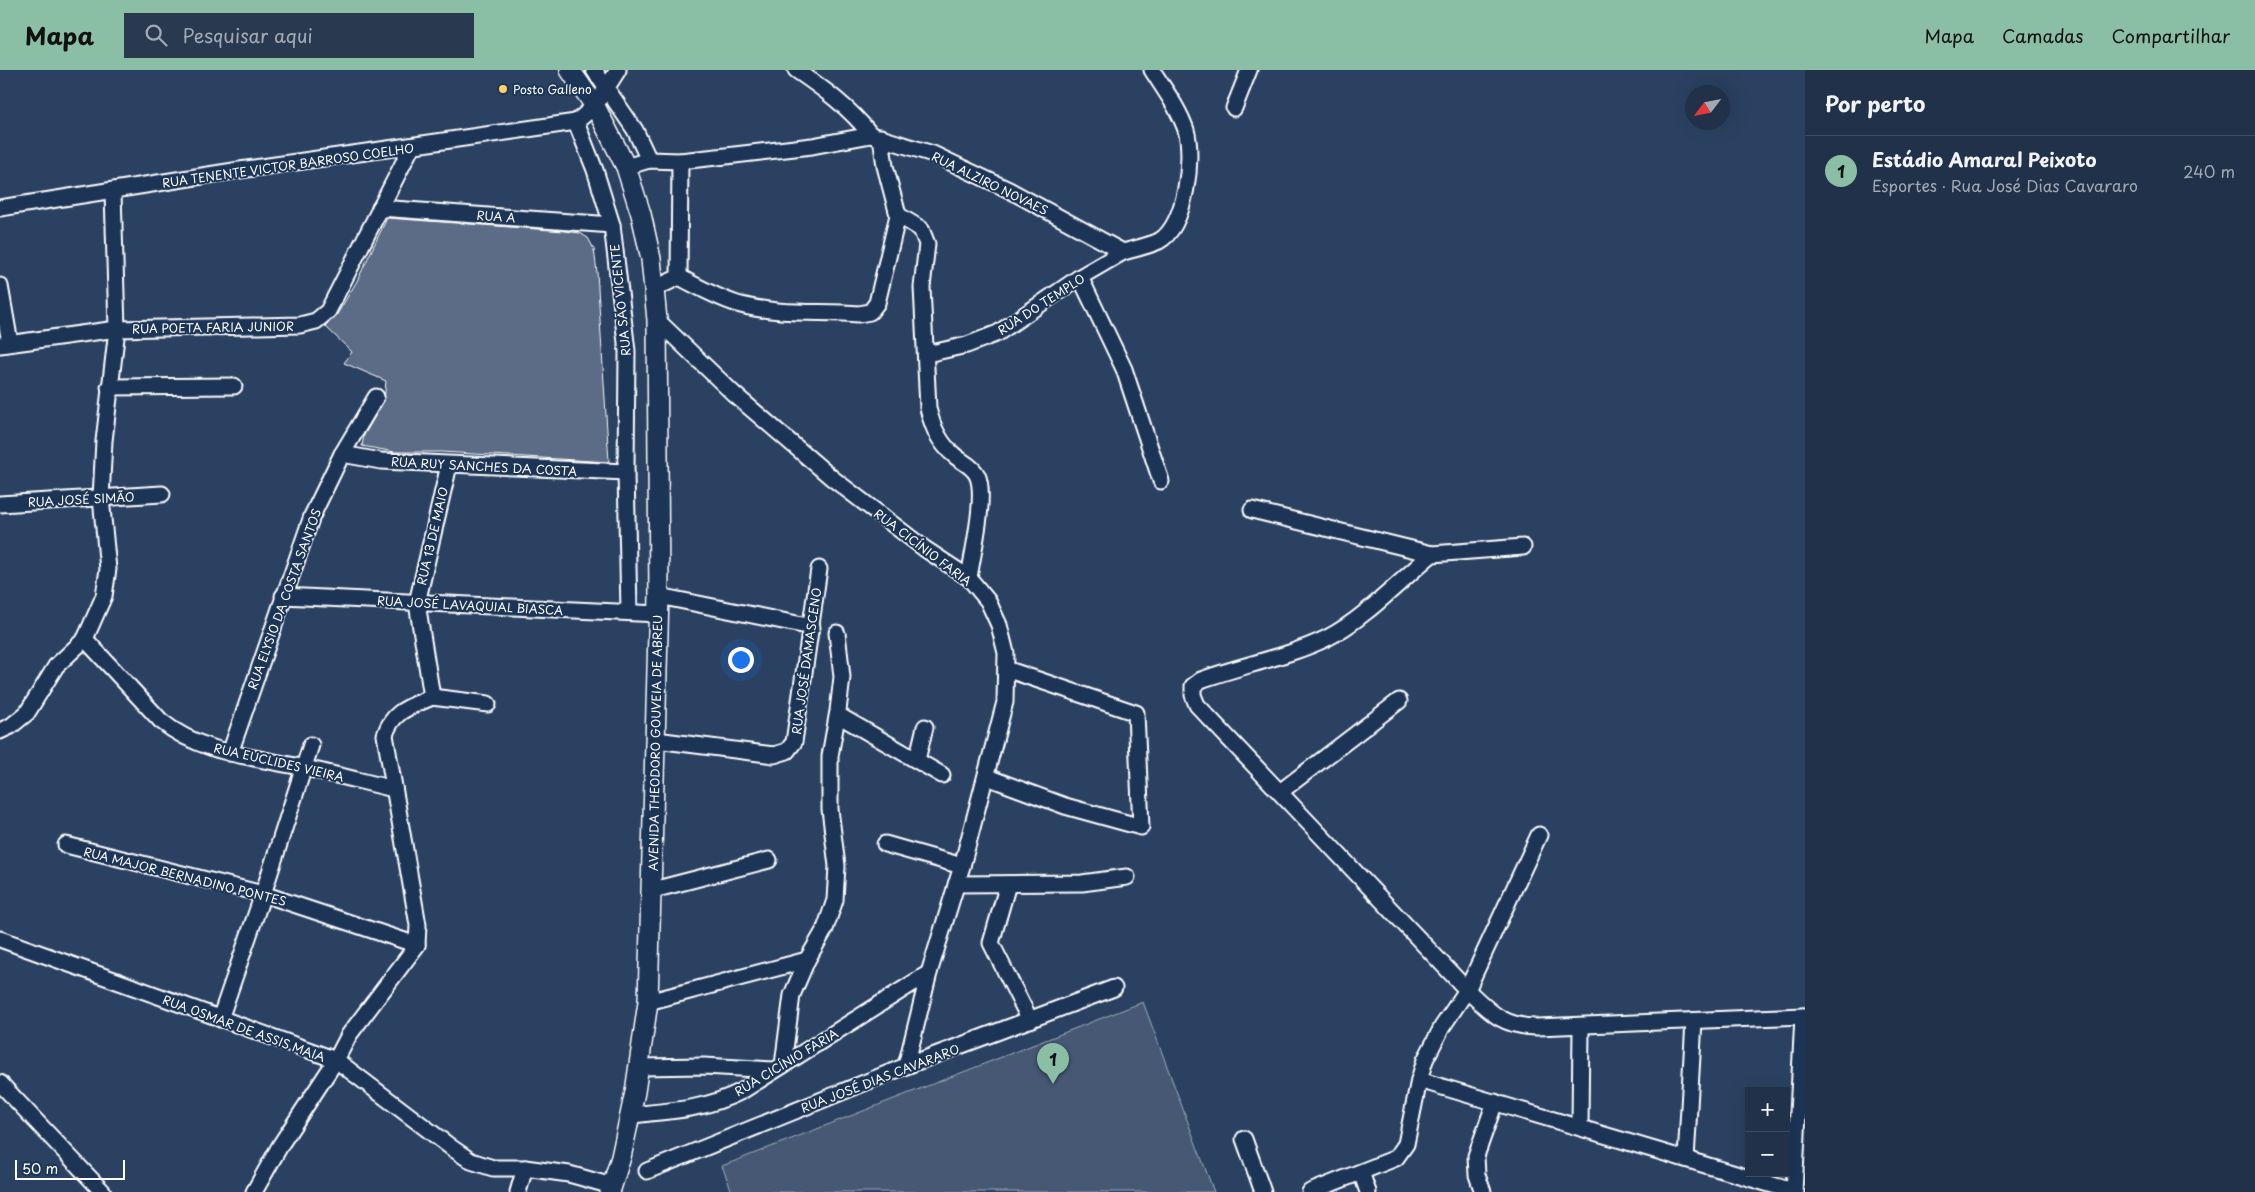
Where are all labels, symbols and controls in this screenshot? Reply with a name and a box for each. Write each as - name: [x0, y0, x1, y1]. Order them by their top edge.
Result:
- search box: [124, 13, 474, 58]
- text: Mapa: [25, 17, 94, 53]
- icon: search: [142, 21, 170, 49]
- text: Pesquisar aqui: [182, 21, 313, 49]
- text: Mapa: [1924, 22, 1974, 49]
- text: Camadas: [2002, 22, 2084, 49]
- text: Compartilhar: [2112, 22, 2230, 49]
- place label: Posto Galleno: [513, 80, 592, 98]
- marker: Posto Galleno: [497, 83, 509, 95]
- north arrow: [1685, 85, 1730, 130]
- text: Por perto: [1825, 87, 1925, 119]
- street label: RUA TENENTE VICTOR BARROSO COELHO: [161, 138, 415, 192]
- text: Estádio Amaral Peixoto: [1872, 145, 2097, 173]
- street label: RUA ALZIRO NOVAES: [929, 147, 1051, 219]
- text: 1: [1837, 159, 1845, 183]
- text: 240 m: [2183, 159, 2235, 183]
- text: Esportes · Rua José Dias Cavararo: [1872, 173, 2138, 197]
- street label: RUA A: [476, 206, 516, 226]
- street label: RUA SÃO VICENTE: [605, 243, 635, 357]
- street label: RUA DO TEMPLO: [994, 269, 1088, 339]
- street label: RUA POETA FARIA JUNIOR: [132, 317, 294, 337]
- street label: RUA RUY SANCHES DA COSTA: [391, 452, 577, 480]
- street label: RUA 13 DE MAIO: [412, 485, 452, 587]
- street label: RUA JOSÉ SIMÃO: [27, 487, 135, 511]
- street label: RUA CICÍNIO FARIA: [870, 504, 976, 590]
- street label: RUA ELYSIO DA COSTA SANTOS: [243, 506, 325, 692]
- street label: RUA JOSÉ DAMASCENO: [787, 587, 825, 735]
- street label: RUA JOSÉ LAVAQUIAL BIASCA: [377, 591, 563, 619]
- street label: AVENIDA THEODORO GOUVEIA DE ABREU: [644, 615, 666, 871]
- your location: [728, 647, 754, 673]
- street label: RUA EUCLIDES VIEIRA: [212, 738, 346, 786]
- street label: RUA MAJOR BERNADINO PONTES: [82, 842, 288, 910]
- street label: RUA OSMAR DE ASSIS MAIA: [160, 990, 328, 1066]
- street label: RUA CICÍNIO FARIA: [731, 1024, 841, 1100]
- street label: RUA JOSÉ DIAS CAVARARO: [798, 1039, 962, 1117]
- pin: 1: [1037, 1043, 1069, 1084]
- map controls: [1745, 1087, 1790, 1177]
- button: +: [1745, 1087, 1790, 1132]
- button: −: [1745, 1132, 1790, 1177]
- scale bar: [15, 1157, 125, 1180]
- text: 50 m: [22, 1158, 58, 1179]

